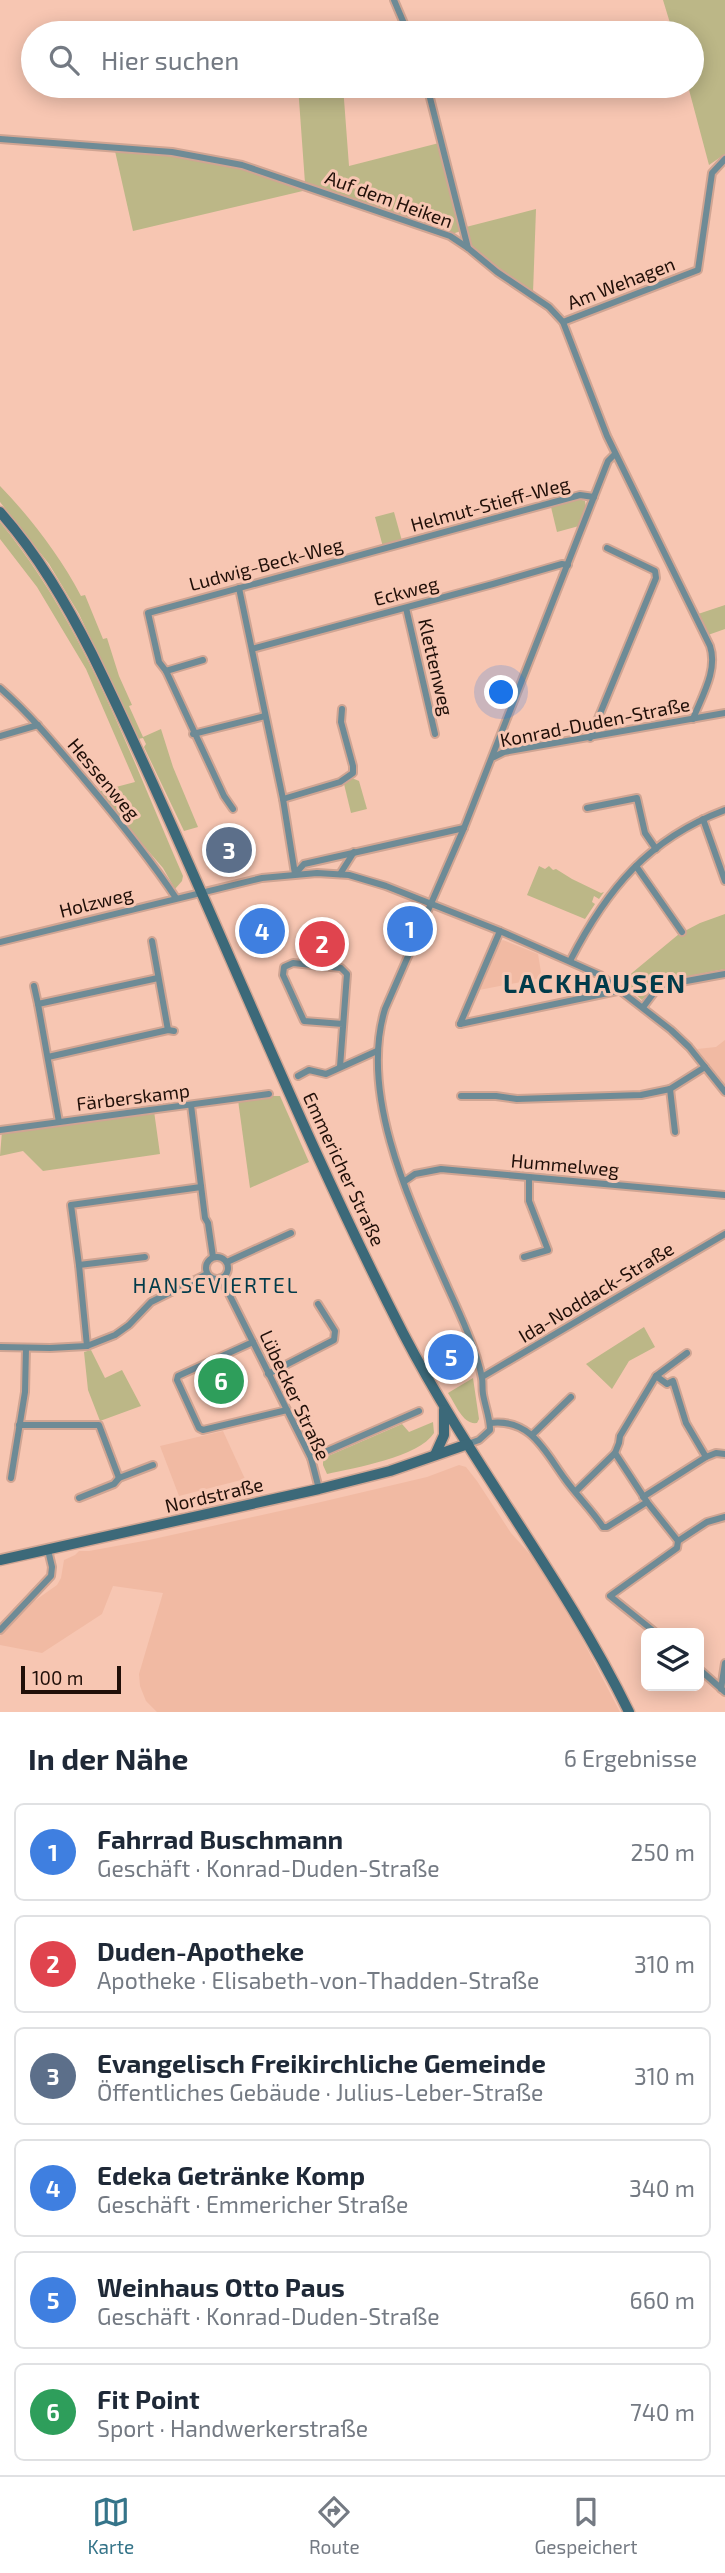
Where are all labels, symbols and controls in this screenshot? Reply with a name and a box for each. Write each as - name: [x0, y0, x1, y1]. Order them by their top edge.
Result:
- search box: [21, 21, 704, 98]
- icon: search: [45, 41, 83, 79]
- text: Hier suchen: [101, 44, 239, 75]
- street label: Auf dem Heiken: [322, 165, 456, 232]
- street label: Am Wehagen: [564, 251, 678, 314]
- street label: Helmut-Stieff-Weg: [408, 471, 572, 536]
- street label: Ludwig-Beck-Weg: [186, 532, 346, 595]
- street label: Eckweg: [371, 571, 441, 610]
- street label: Klettenweg: [414, 616, 459, 718]
- your location: [484, 675, 518, 709]
- street label: Konrad-Duden-Straße: [498, 692, 692, 751]
- street label: Hessenweg: [63, 733, 146, 825]
- pin: 3: [206, 824, 252, 876]
- street label: Holzweg: [57, 881, 136, 922]
- pin: 1: [387, 903, 433, 955]
- pin: 4: [239, 905, 285, 957]
- pin: 2: [299, 918, 345, 970]
- district label: LACKHAUSEN: [503, 967, 687, 998]
- street label: Färberskamp: [75, 1078, 191, 1115]
- street label: Emmericher Straße: [299, 1088, 390, 1249]
- street label: Hummelweg: [510, 1148, 621, 1181]
- street label: Ida-Noddack-Straße: [514, 1236, 677, 1347]
- district label: HANSEVIERTEL: [133, 1272, 300, 1297]
- street label: Lübecker Straße: [255, 1326, 336, 1463]
- pin: 5: [428, 1331, 474, 1383]
- pin: 6: [198, 1355, 244, 1407]
- street label: Nordstraße: [162, 1472, 265, 1517]
- map controls: [641, 1628, 704, 1691]
- button: layers: [641, 1628, 704, 1691]
- scale bar: [21, 1663, 121, 1695]
- text: 100 m: [32, 1666, 83, 1689]
- text: In der Nähe: [28, 1740, 189, 1776]
- text: 6 Ergebnisse: [564, 1744, 697, 1772]
- text: Fahrrad Buschmann: [97, 1823, 343, 1854]
- text: 1: [48, 1838, 58, 1866]
- text: 250 m: [631, 1838, 695, 1866]
- text: Geschäft · Konrad-Duden-Straße: [97, 1854, 440, 1882]
- text: Duden-Apotheke: [97, 1935, 304, 1966]
- text: 2: [46, 1950, 60, 1978]
- text: 310 m: [634, 1950, 695, 1978]
- text: Apotheke · Elisabeth-von-Thadden-Straße: [97, 1966, 539, 1994]
- text: Evangelisch Freikirchliche Gemeinde: [97, 2047, 546, 2078]
- text: 3: [46, 2062, 60, 2090]
- text: 310 m: [634, 2062, 695, 2090]
- text: Öffentliches Gebäude · Julius-Leber-Straße: [97, 2078, 543, 2106]
- text: Edeka Getränke Komp: [97, 2159, 365, 2190]
- text: 4: [46, 2174, 60, 2202]
- text: 340 m: [629, 2174, 695, 2202]
- text: Geschäft · Emmericher Straße: [97, 2190, 408, 2218]
- text: Weinhaus Otto Paus: [97, 2271, 345, 2302]
- text: 5: [47, 2286, 59, 2314]
- text: 660 m: [630, 2286, 695, 2314]
- text: Geschäft · Konrad-Duden-Straße: [97, 2302, 440, 2330]
- text: Fit Point: [97, 2383, 200, 2414]
- text: 6: [46, 2398, 60, 2426]
- text: 740 m: [630, 2398, 695, 2426]
- text: Sport · Handwerkerstraße: [97, 2414, 368, 2442]
- tab: Karte: [87, 2493, 134, 2558]
- tab: Route: [309, 2493, 360, 2558]
- tab: Gespeichert: [534, 2493, 638, 2558]

